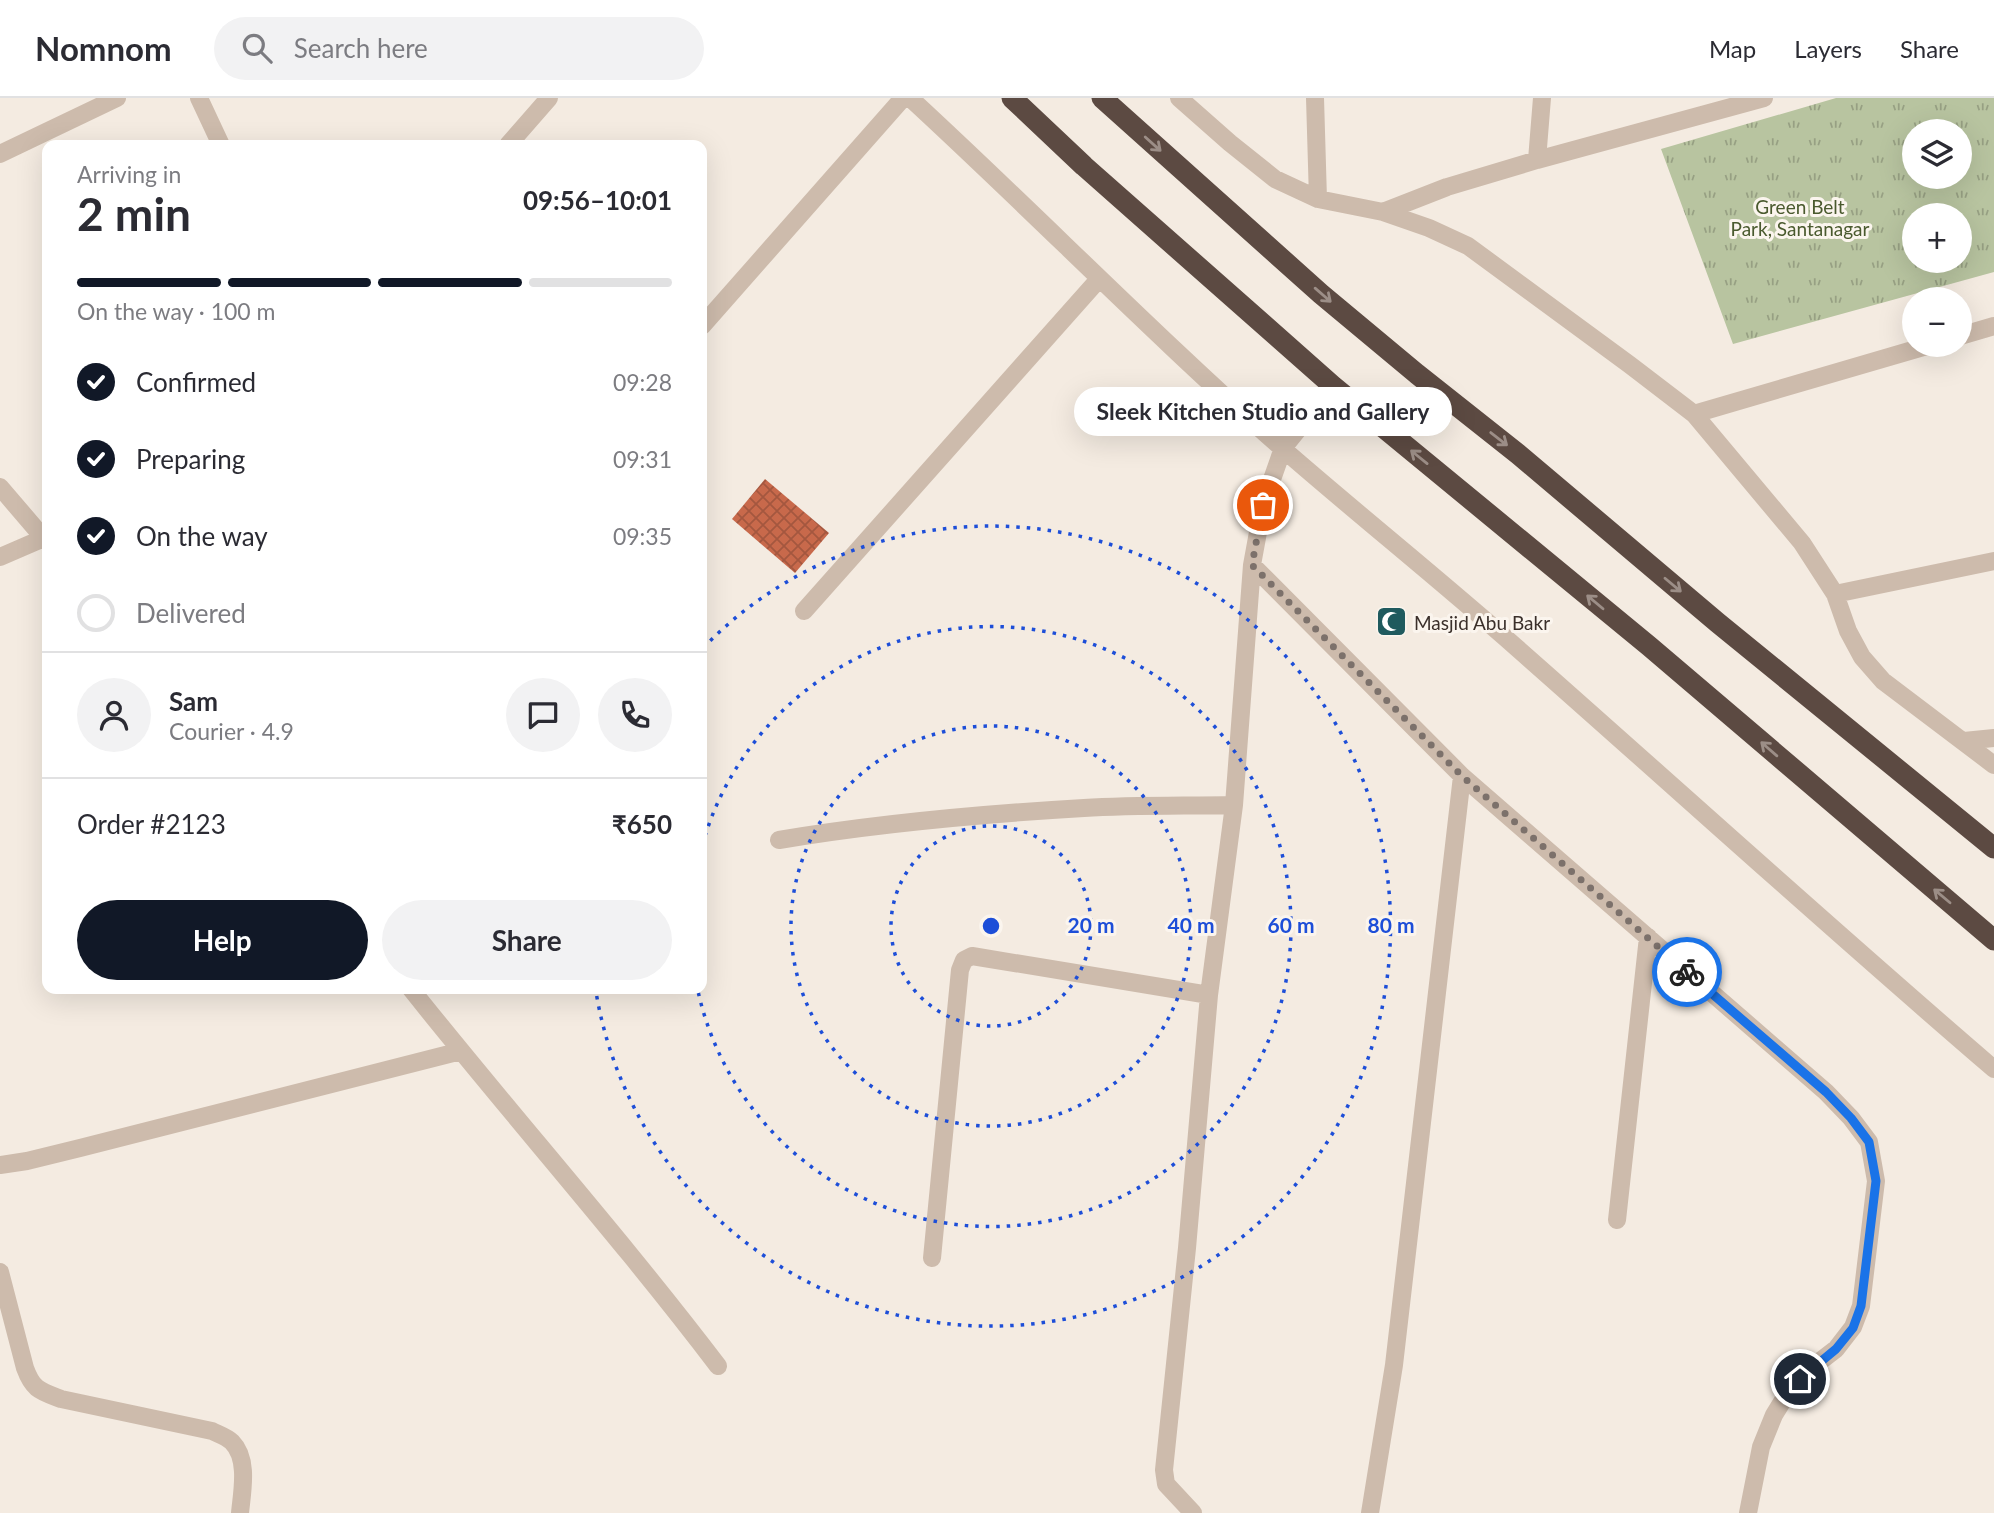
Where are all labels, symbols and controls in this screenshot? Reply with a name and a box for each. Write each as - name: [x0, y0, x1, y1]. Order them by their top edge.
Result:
- search box: [214, 17, 704, 80]
- text: Nomnom: [35, 28, 172, 68]
- icon: search: [238, 29, 276, 67]
- text: Search here: [294, 32, 428, 64]
- text: Map: [1709, 34, 1756, 63]
- text: Layers: [1794, 34, 1862, 63]
- text: Share: [1900, 34, 1959, 63]
- map controls: [1902, 119, 1972, 357]
- button: layers: [1902, 119, 1972, 189]
- one-way arrow: [1144, 135, 1161, 152]
- text: Arriving in: [77, 160, 181, 188]
- text: 09:56–10:01: [523, 184, 672, 216]
- text: 2 min: [77, 186, 191, 241]
- park label: Green Belt Park, Santanagar: [1731, 195, 1870, 240]
- button: +: [1902, 203, 1972, 273]
- one-way arrow: [1313, 287, 1331, 303]
- button: −: [1902, 287, 1972, 357]
- text: On the way · 100 m: [77, 297, 276, 325]
- icon: check: [77, 363, 115, 401]
- text: Confirmed: [136, 366, 256, 398]
- text: 09:28: [613, 368, 672, 396]
- callout: Sleek Kitchen Studio and Gallery: [1074, 386, 1452, 435]
- text: Sleek Kitchen Studio and Gallery: [1097, 397, 1429, 425]
- one-way arrow: [1490, 431, 1508, 446]
- icon: check: [77, 440, 115, 478]
- text: Preparing: [136, 443, 245, 475]
- text: 09:31: [613, 445, 672, 473]
- one-way arrow: [1411, 449, 1429, 465]
- pin: [1233, 475, 1293, 535]
- icon: bag: [1244, 486, 1282, 524]
- icon: check: [77, 517, 115, 555]
- text: On the way: [136, 520, 268, 552]
- text: 09:35: [613, 522, 672, 550]
- one-way arrow: [1664, 577, 1682, 593]
- one-way arrow: [1587, 594, 1605, 610]
- text: Delivered: [136, 597, 246, 629]
- mosque icon: Masjid Abu Bakr: [1374, 605, 1408, 639]
- place label: Masjid Abu Bakr: [1414, 611, 1550, 634]
- button: person: [77, 678, 151, 752]
- button: chat: [506, 678, 580, 752]
- button: phone: [598, 678, 672, 752]
- text: Sam: [169, 685, 218, 717]
- text: Courier · 4.9: [169, 717, 294, 745]
- one-way arrow: [1760, 741, 1778, 757]
- text: Order #2123: [77, 808, 226, 840]
- text: ₹650: [612, 808, 672, 840]
- one-way arrow: [1933, 888, 1951, 904]
- button: Help: [77, 900, 368, 980]
- button: Share: [382, 900, 672, 980]
- text: 20 m: [1067, 912, 1115, 937]
- text: 40 m: [1167, 912, 1215, 937]
- text: 60 m: [1267, 912, 1315, 937]
- text: 80 m: [1367, 912, 1415, 937]
- centre of rings: [979, 914, 1003, 938]
- courier: [1652, 937, 1722, 1007]
- icon: bike: [1668, 953, 1706, 991]
- pin: [1770, 1349, 1830, 1409]
- icon: home: [1781, 1360, 1819, 1398]

